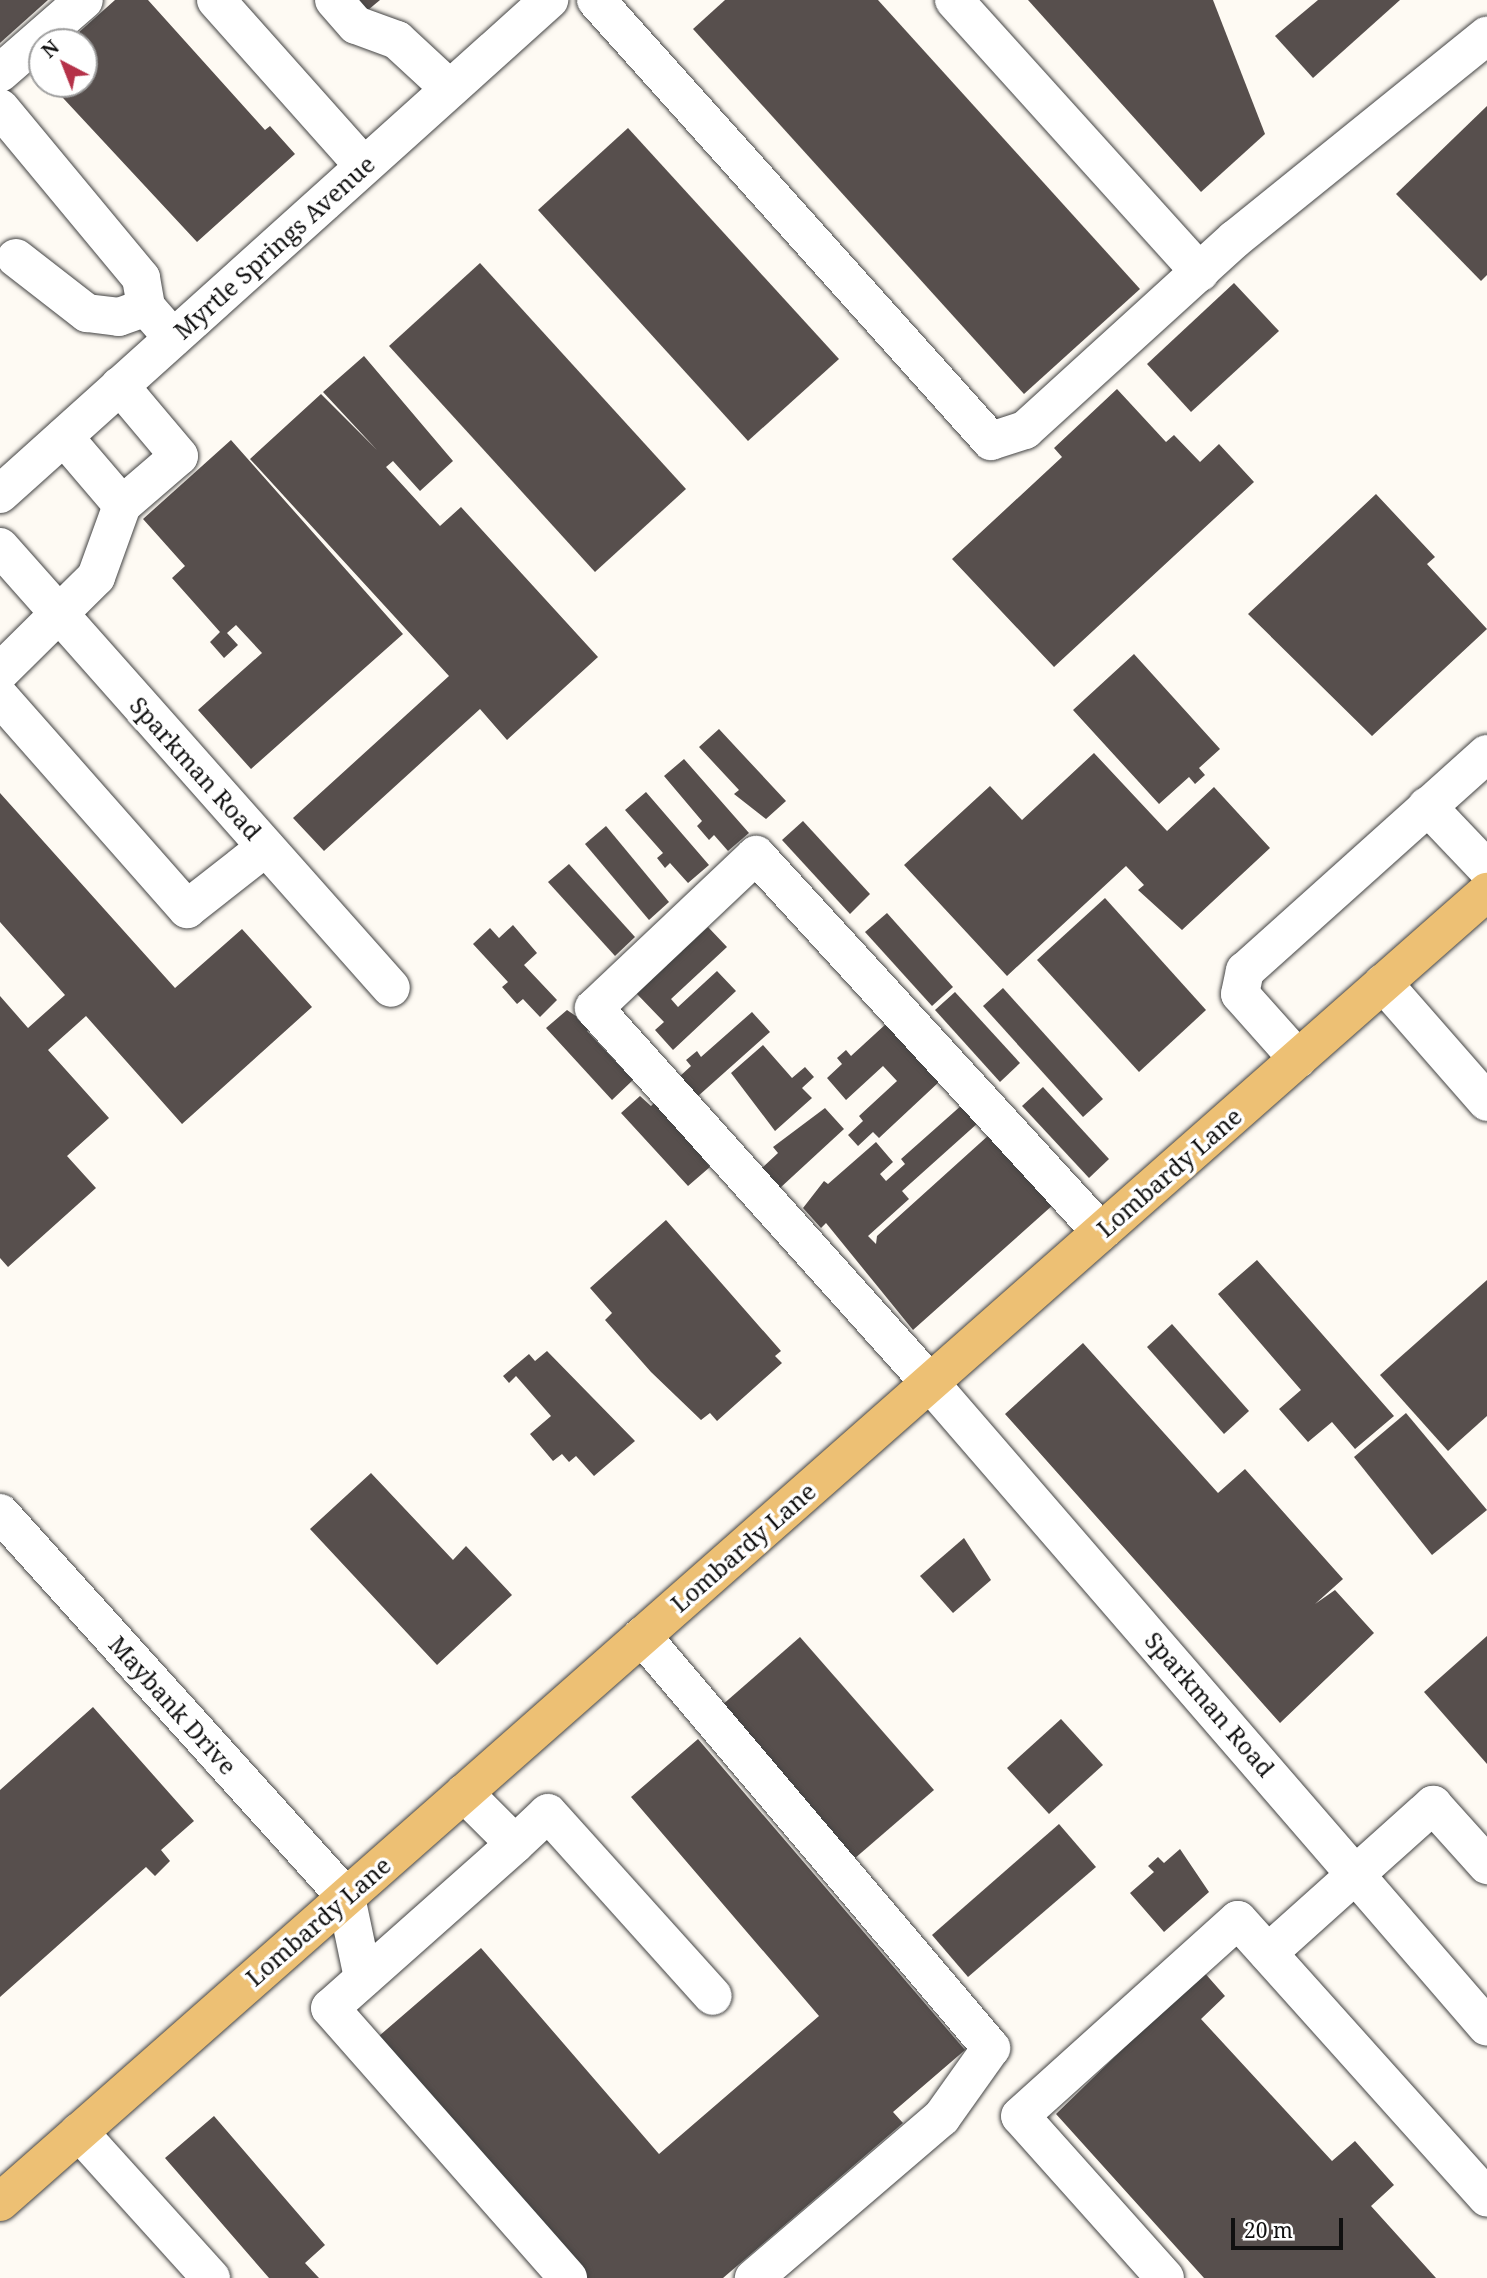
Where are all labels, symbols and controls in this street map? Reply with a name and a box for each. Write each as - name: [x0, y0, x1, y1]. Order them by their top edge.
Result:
- north arrow: [28, 28, 98, 98]
- text: N: [36, 34, 65, 64]
- street label: Myrtle Springs Avenue: [168, 149, 380, 345]
- street label: Sparkman Road: [124, 691, 268, 845]
- street label: Lombardy Lane: [1091, 1101, 1247, 1243]
- street label: Lombardy Lane: [665, 1476, 821, 1618]
- street label: Sparkman Road: [1139, 1626, 1281, 1782]
- street label: Maybank Drive: [103, 1630, 243, 1780]
- street label: Lombardy Lane: [240, 1850, 396, 1992]
- scale bar: [1235, 2204, 1347, 2248]
- text: 20 m: [1244, 2216, 1293, 2244]

